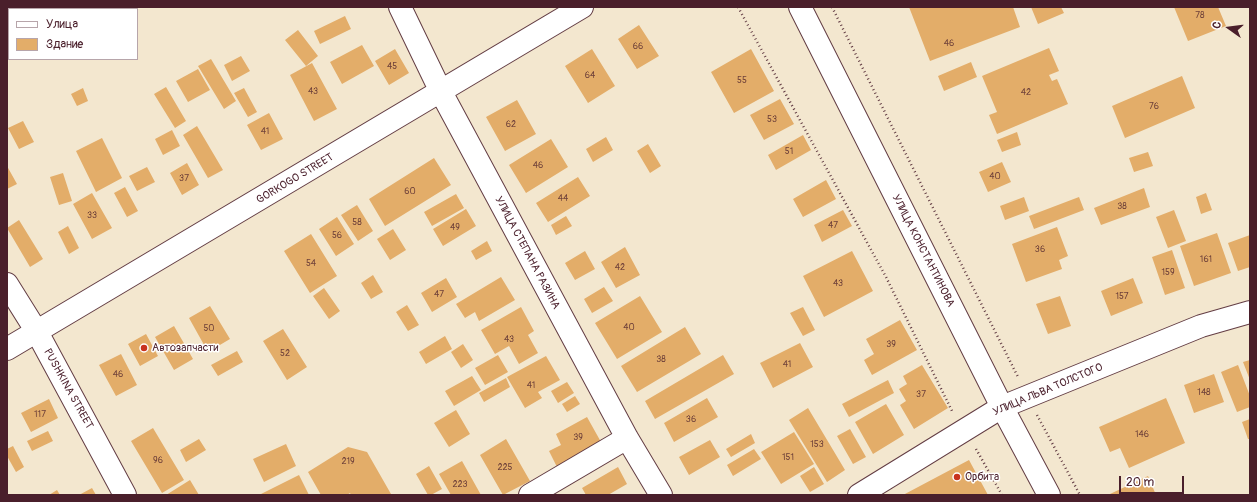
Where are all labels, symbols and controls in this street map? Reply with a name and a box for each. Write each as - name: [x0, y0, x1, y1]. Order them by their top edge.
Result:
- legend: [8, 8, 138, 60]
- north arrow: [1209, 8, 1249, 48]
- house number: 78: [1195, 11, 1205, 21]
- text: Улица: [46, 17, 78, 32]
- text: С: [1210, 20, 1224, 30]
- text: Здание: [46, 37, 83, 52]
- house number: 46: [944, 39, 954, 49]
- house number: 66: [633, 42, 643, 52]
- house number: 45: [387, 62, 397, 72]
- house number: 64: [585, 71, 595, 81]
- house number: 55: [737, 76, 747, 86]
- house number: 43: [308, 87, 318, 97]
- house number: 42: [1021, 88, 1031, 98]
- house number: 76: [1149, 102, 1159, 112]
- house number: 53: [767, 115, 777, 125]
- house number: 62: [506, 120, 516, 130]
- house number: 41: [261, 127, 269, 137]
- house number: 51: [785, 147, 793, 157]
- street label: GORKOGO STREET: [254, 151, 336, 207]
- house number: 46: [533, 161, 543, 171]
- house number: 40: [989, 172, 1001, 182]
- house number: 37: [179, 174, 189, 184]
- house number: 60: [404, 187, 416, 197]
- street label: УЛИЦА КОНСТАНТИНОВА: [889, 193, 957, 309]
- street label: УЛИЦА СТЕПАНА РАЗИНА: [492, 194, 562, 312]
- house number: 44: [558, 194, 568, 204]
- house number: 38: [1117, 202, 1127, 212]
- house number: 33: [87, 211, 97, 221]
- house number: 58: [352, 218, 362, 228]
- house number: 47: [828, 221, 838, 231]
- house number: 49: [450, 223, 460, 233]
- house number: 56: [332, 231, 342, 241]
- house number: 36: [1035, 245, 1045, 255]
- house number: 161: [1200, 255, 1212, 265]
- house number: 54: [306, 259, 316, 269]
- house number: 42: [615, 263, 625, 273]
- house number: 159: [1161, 268, 1175, 278]
- house number: 43: [833, 279, 843, 289]
- house number: 47: [434, 290, 444, 300]
- house number: 157: [1115, 292, 1129, 302]
- house number: 40: [623, 323, 635, 333]
- house number: 50: [203, 324, 215, 334]
- house number: 43: [504, 335, 514, 345]
- house number: 39: [886, 340, 896, 350]
- place label: Автозапчасти: [152, 341, 218, 355]
- marker: Автозапчасти: [139, 343, 149, 353]
- street label: PUSHKINA STREET: [40, 347, 96, 431]
- house number: 52: [280, 349, 290, 359]
- house number: 38: [656, 355, 666, 365]
- house number: 41: [783, 360, 791, 370]
- street label: УЛИЦА ЛЬВА ТОЛСТОГО: [991, 361, 1105, 419]
- house number: 46: [113, 370, 123, 380]
- house number: 41: [527, 381, 535, 391]
- house number: 148: [1197, 388, 1211, 398]
- house number: 37: [916, 390, 926, 400]
- house number: 117: [34, 410, 46, 420]
- house number: 36: [686, 415, 696, 425]
- house number: 146: [1135, 430, 1149, 440]
- house number: 39: [573, 433, 583, 443]
- house number: 153: [810, 440, 824, 450]
- house number: 151: [782, 453, 794, 463]
- house number: 96: [153, 456, 163, 466]
- house number: 219: [341, 457, 355, 467]
- house number: 225: [498, 463, 512, 473]
- scale bar: [1121, 468, 1186, 494]
- place label: Орбита: [965, 470, 999, 484]
- marker: Орбита: [952, 472, 962, 482]
- text: 20 m: [1126, 475, 1154, 490]
- house number: 223: [453, 480, 467, 490]

